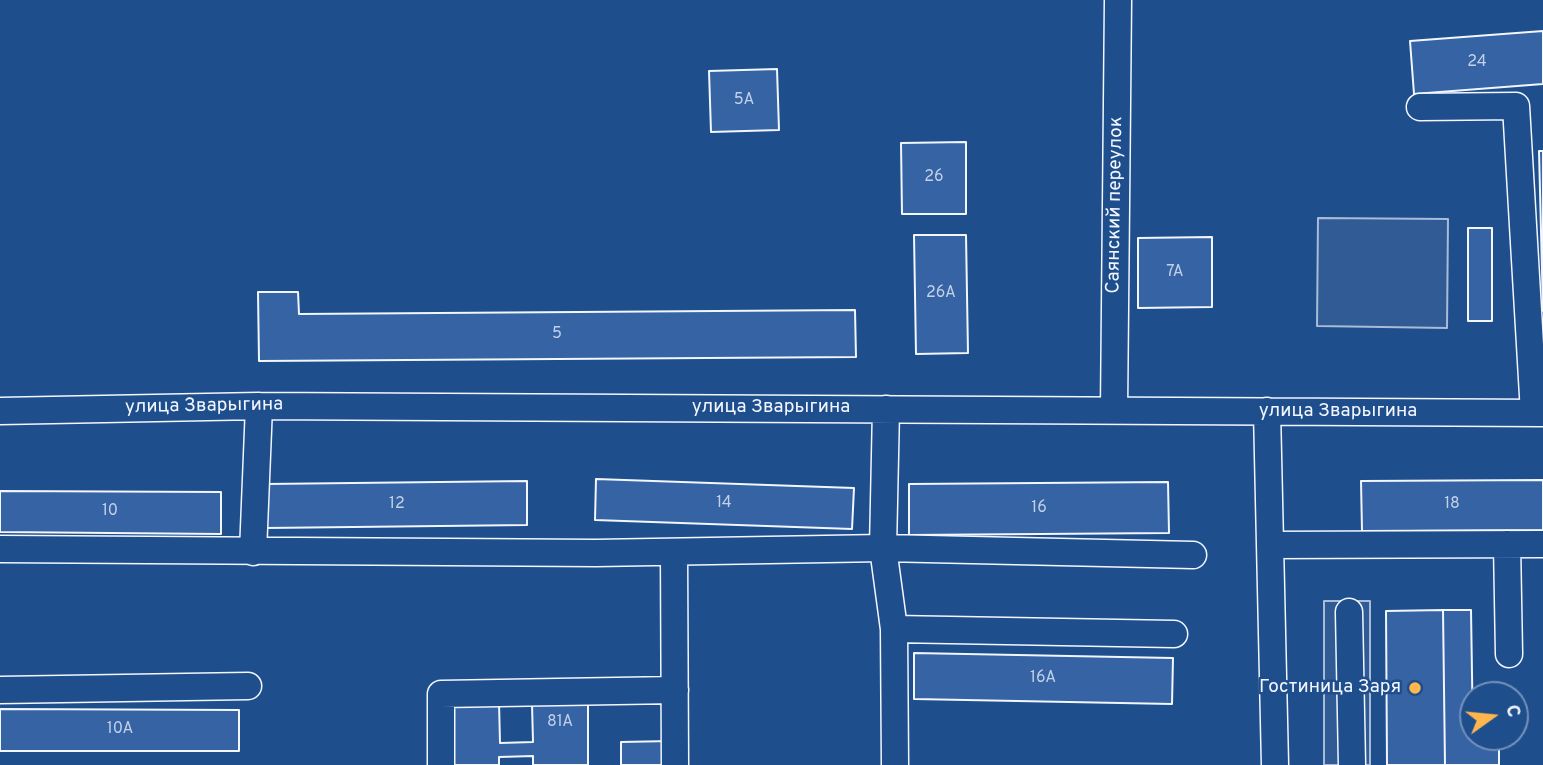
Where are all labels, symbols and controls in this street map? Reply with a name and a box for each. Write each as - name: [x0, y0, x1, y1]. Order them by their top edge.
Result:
- house number: 24: [1467, 53, 1487, 73]
- house number: 5А: [734, 91, 754, 111]
- street label: Саянский переулок: [1103, 116, 1129, 294]
- house number: 26: [924, 168, 944, 188]
- house number: 7А: [1166, 263, 1184, 283]
- house number: 26А: [926, 284, 956, 304]
- house number: 5: [552, 325, 562, 345]
- street label: улица Зварыгина: [125, 394, 283, 420]
- street label: улица Зварыгина: [692, 397, 850, 419]
- street label: улица Зварыгина: [1259, 401, 1417, 423]
- house number: 14: [716, 494, 732, 514]
- house number: 12: [389, 495, 405, 515]
- house number: 18: [1444, 495, 1460, 515]
- house number: 16: [1031, 499, 1047, 519]
- house number: 10: [102, 502, 118, 522]
- house number: 16А: [1030, 669, 1056, 689]
- place label: Гостиница Заря: [1259, 677, 1401, 699]
- marker: Гостиница Заря: [1407, 680, 1423, 696]
- north arrow: [1459, 681, 1529, 751]
- text: С: [1499, 702, 1526, 720]
- house number: 81А: [547, 713, 573, 733]
- house number: 10А: [107, 720, 133, 740]

